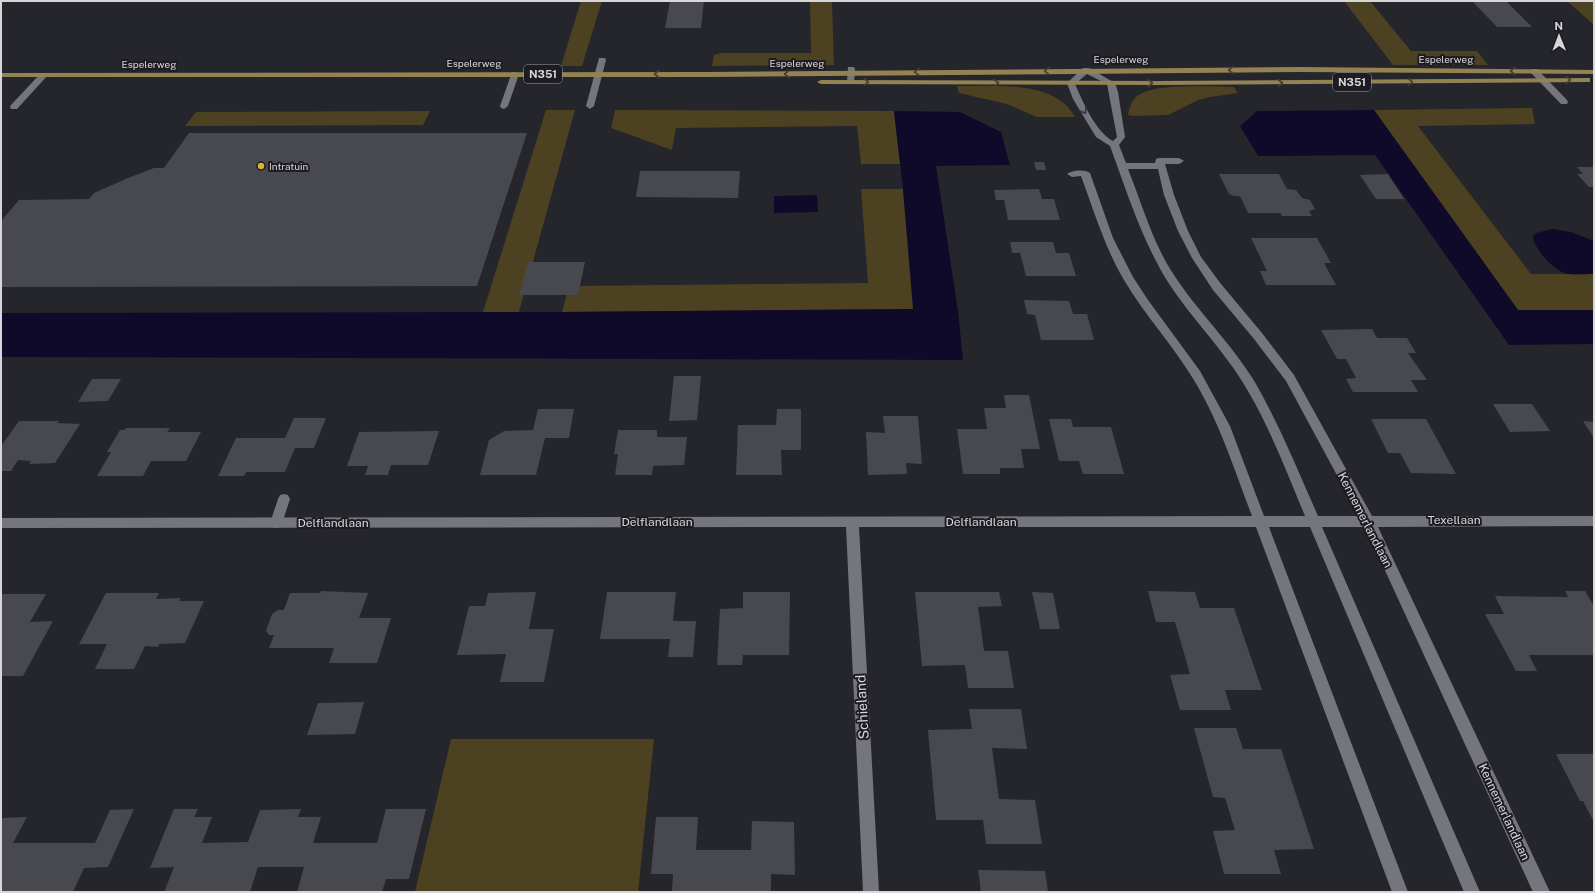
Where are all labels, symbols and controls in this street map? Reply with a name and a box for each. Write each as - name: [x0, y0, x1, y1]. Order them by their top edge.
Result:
- north arrow: [1539, 16, 1579, 56]
- text: N: [1554, 20, 1563, 32]
- street label: Espelerweg: [1094, 53, 1148, 65]
- street label: Espelerweg: [1419, 53, 1473, 65]
- street label: Espelerweg: [447, 57, 501, 69]
- street label: Espelerweg: [770, 57, 824, 69]
- street label: Espelerweg: [122, 58, 176, 70]
- road number: N351: [524, 65, 562, 83]
- one-way arrow: [1228, 66, 1234, 74]
- one-way arrow: [1044, 67, 1050, 75]
- one-way arrow: [1510, 67, 1516, 75]
- one-way arrow: [914, 68, 920, 76]
- one-way arrow: [654, 70, 660, 78]
- one-way arrow: [784, 70, 790, 78]
- road number: N351: [1333, 73, 1371, 91]
- one-way arrow: [1565, 76, 1571, 84]
- one-way arrow: [863, 78, 869, 86]
- one-way arrow: [993, 78, 999, 87]
- one-way arrow: [1407, 78, 1413, 86]
- one-way arrow: [1147, 79, 1153, 87]
- one-way arrow: [1277, 79, 1283, 87]
- one-way arrow: [1079, 107, 1086, 114]
- place label: Intratuin: [269, 160, 309, 172]
- marker: Intratuin: [256, 161, 266, 171]
- street label: Kennemerlandlaan: [1335, 470, 1395, 570]
- street label: Texellaan: [1427, 513, 1481, 527]
- street label: Delflandlaan: [621, 515, 693, 529]
- street label: Delflandlaan: [945, 515, 1017, 529]
- street label: Delflandlaan: [297, 516, 369, 530]
- street label: Schieland: [852, 674, 872, 740]
- street label: Kennemerlandlaan: [1475, 761, 1533, 863]

